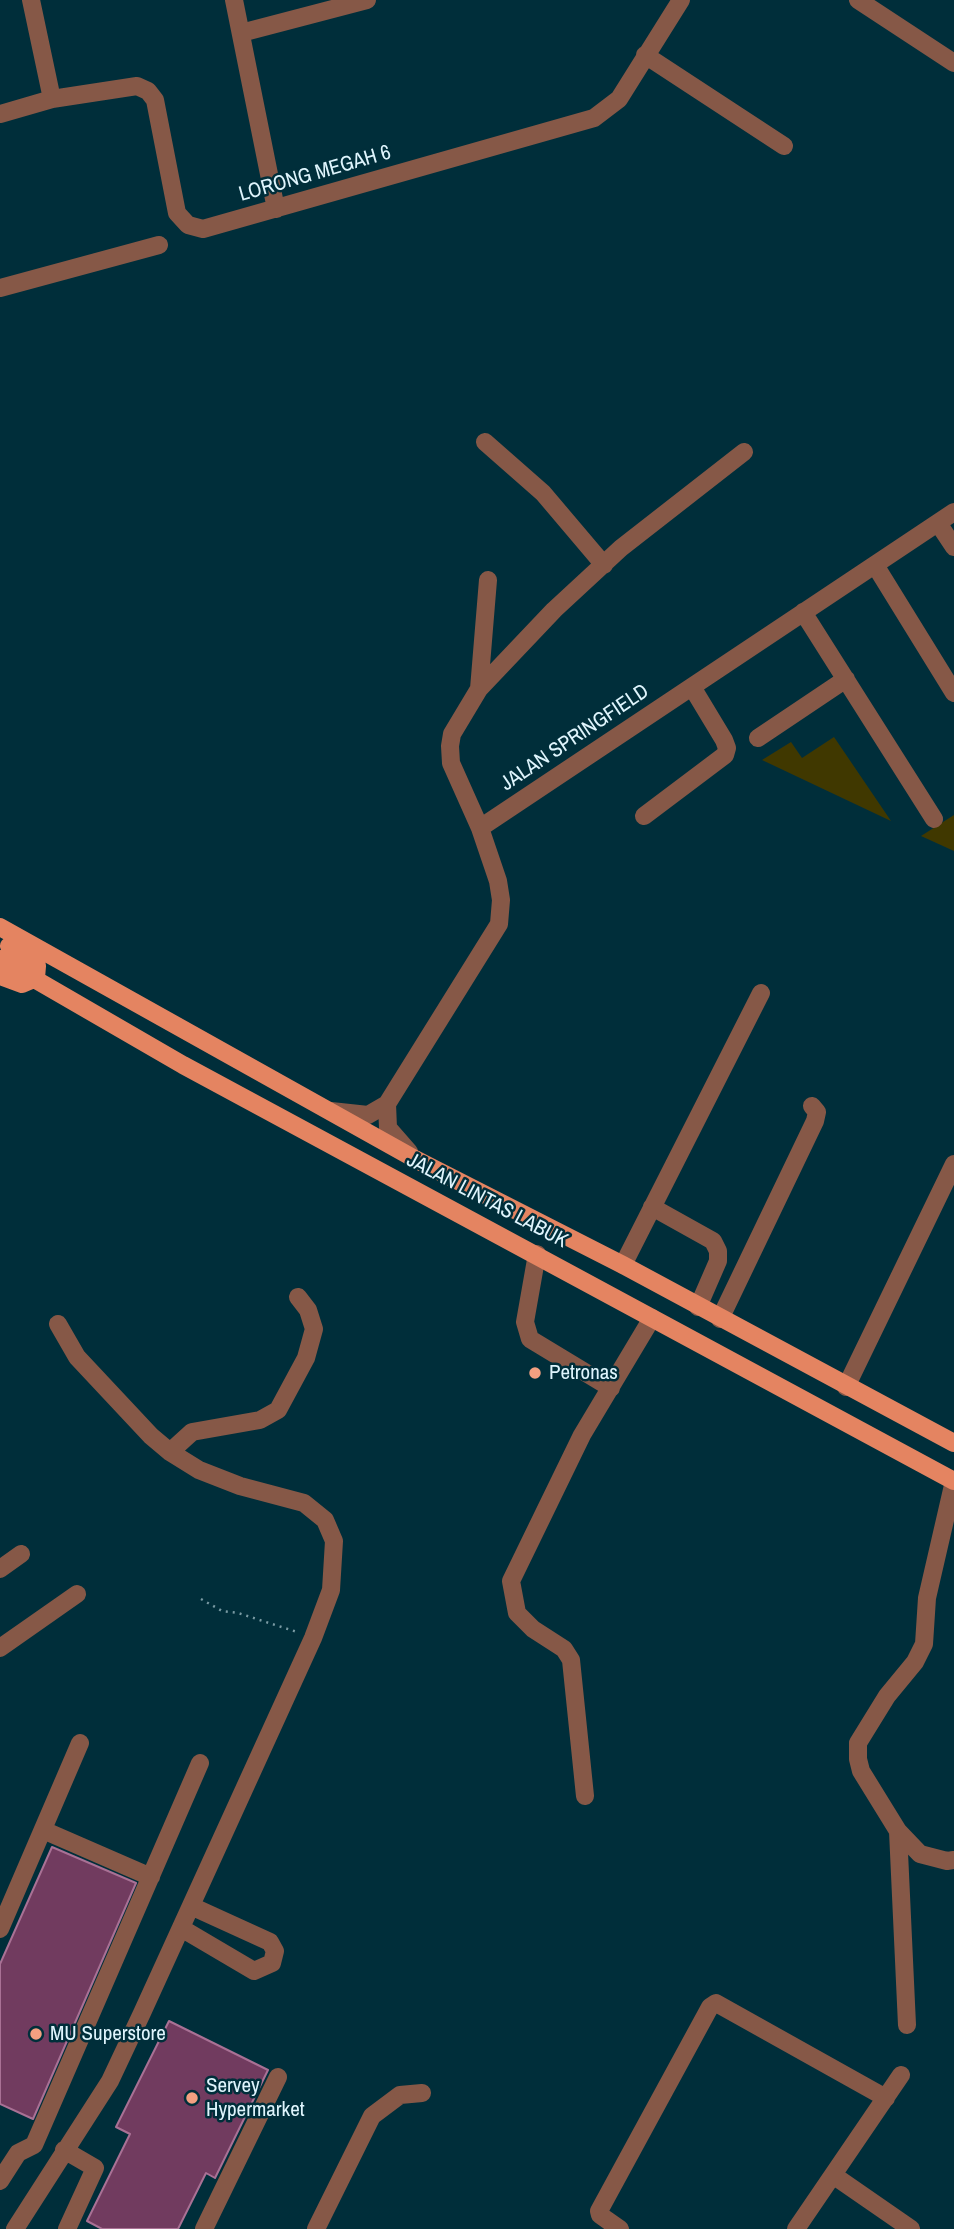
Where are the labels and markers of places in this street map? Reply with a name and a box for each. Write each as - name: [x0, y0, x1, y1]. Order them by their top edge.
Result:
- place label: Petronas: [549, 1360, 618, 1386]
- marker: Petronas: [527, 1365, 543, 1381]
- place label: MU Superstore: [50, 2021, 166, 2047]
- marker: MU Superstore: [28, 2026, 44, 2042]
- place label: Servey Hypermarket: [206, 2073, 305, 2123]
- marker: Servey Hypermarket: [184, 2090, 200, 2106]

